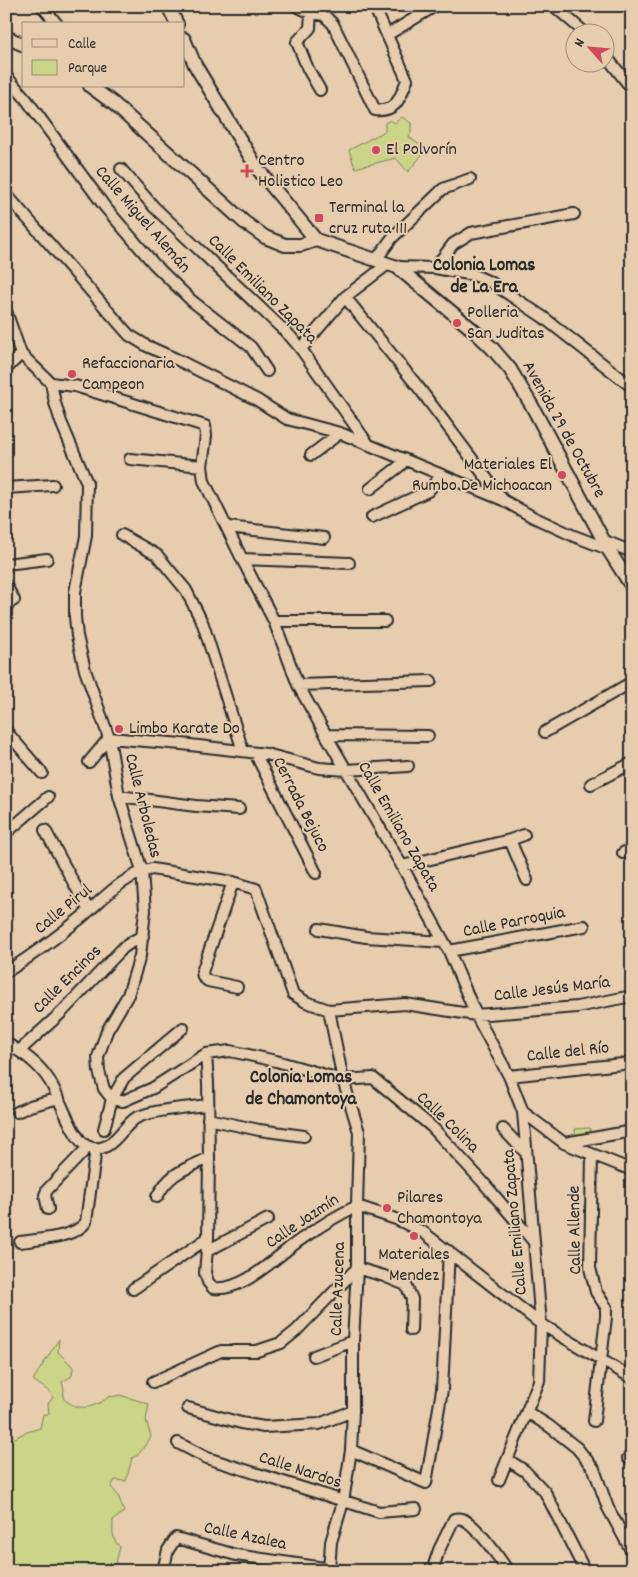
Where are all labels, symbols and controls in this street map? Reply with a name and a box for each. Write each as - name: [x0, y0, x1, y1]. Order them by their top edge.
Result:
- legend: [22, 22, 185, 88]
- north arrow: [566, 22, 616, 72]
- text: Calle: [68, 34, 97, 56]
- text: N: [570, 35, 591, 51]
- text: Parque: [68, 58, 108, 80]
- place label: El Polvorín: [386, 138, 457, 163]
- marker: El Polvorín: [370, 144, 382, 156]
- place label: Centro Holistico Leo: [258, 149, 343, 195]
- street label: Calle Miguel Alemán: [88, 161, 196, 279]
- marker: Centro Holistico Leo: [240, 164, 254, 178]
- place label: Terminal la cruz ruta 111: [329, 196, 407, 242]
- marker: Terminal la cruz ruta 111: [313, 212, 325, 224]
- street label: Calle Emiliano Zapata: [201, 229, 323, 351]
- district label: Colonia Lomas de La Era: [433, 253, 535, 302]
- place label: Polleria San Juditas: [467, 301, 545, 347]
- marker: Polleria San Juditas: [451, 317, 463, 329]
- place label: Refaccionaria Campeon: [82, 352, 175, 398]
- street label: Avenida 29 de Octubre: [515, 357, 611, 503]
- marker: Refaccionaria Campeon: [66, 368, 78, 380]
- place label: Materiales El Rumbo De Michoacan: [412, 453, 553, 499]
- marker: Materiales El Rumbo De Michoacan: [556, 469, 568, 481]
- place label: Limbo Karate Do: [129, 717, 240, 742]
- marker: Limbo Karate Do: [113, 723, 125, 735]
- street label: Calle Arboledas: [117, 751, 167, 861]
- street label: Cerrada Bejuco: [265, 753, 335, 857]
- street label: Calle Emiliano Zapata: [351, 757, 446, 897]
- street label: Calle Pirul: [30, 878, 99, 941]
- street label: Calle Parroquia: [461, 901, 568, 945]
- street label: Calle Encinos: [28, 940, 108, 1020]
- street label: Calle Jesús María: [492, 970, 612, 1010]
- street label: Calle del Río: [526, 1036, 610, 1070]
- district label: Colonia Lomas de Chamontoya: [246, 1065, 358, 1114]
- street label: Calle Colina: [410, 1087, 485, 1160]
- street label: Calle Emiliano Zapata: [497, 1147, 535, 1296]
- street label: Calle Allende: [563, 1185, 589, 1275]
- place label: Pilares Chamontoya: [397, 1186, 482, 1232]
- street label: Calle Jazmín: [261, 1188, 345, 1256]
- marker: Pilares Chamontoya: [381, 1202, 393, 1214]
- marker: Materiales Mendez: [408, 1230, 420, 1242]
- street label: Calle Azucena: [325, 1241, 353, 1337]
- place label: Materiales Mendez: [378, 1243, 450, 1289]
- street label: Calle Nardos: [255, 1446, 345, 1496]
- street label: Calle Azalea: [201, 1516, 289, 1558]

